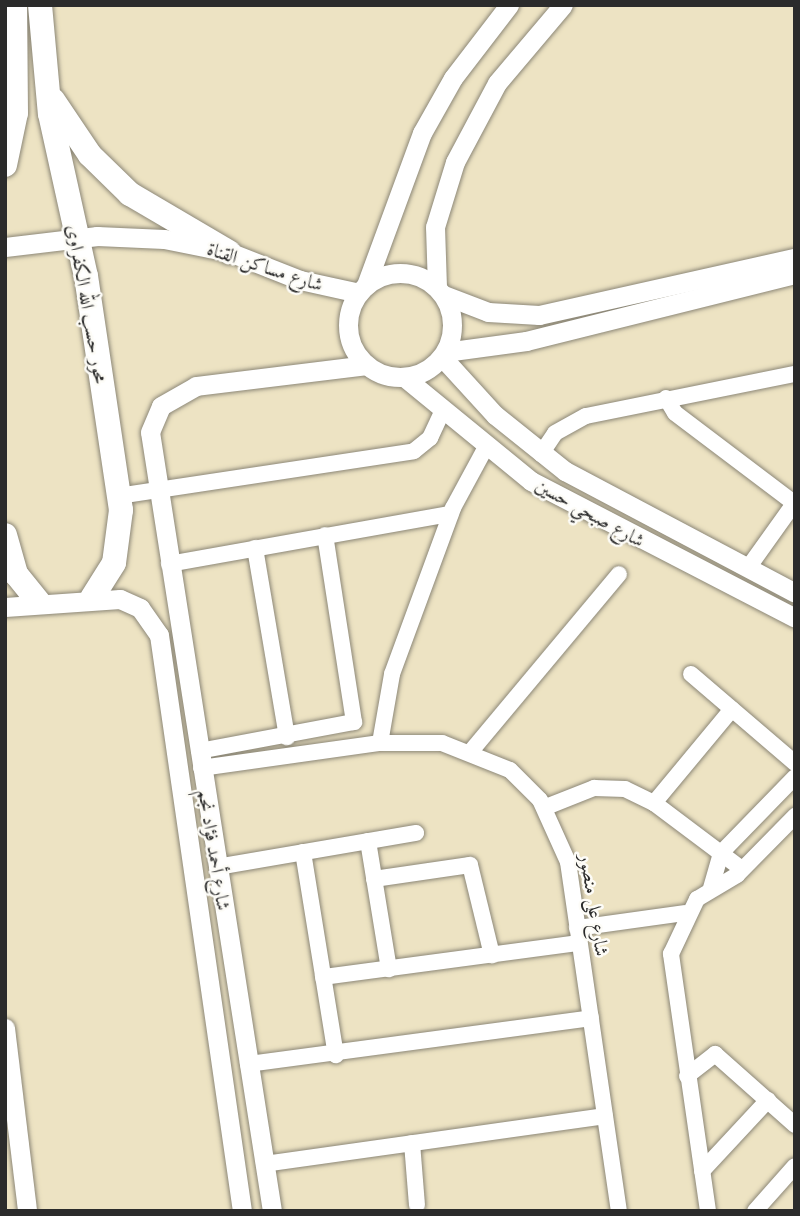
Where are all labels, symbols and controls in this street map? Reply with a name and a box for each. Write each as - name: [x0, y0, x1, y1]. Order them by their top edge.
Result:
- street label: محور حسب الله الكفراوى: [62, 223, 112, 385]
- street label: شارع مساكن القناة: [204, 238, 326, 296]
- street label: شارع صبحي حسين: [531, 474, 649, 552]
- street label: شارع أحمد فؤاد نجم: [193, 788, 235, 912]
- street label: شارع على منصور: [575, 852, 613, 958]

